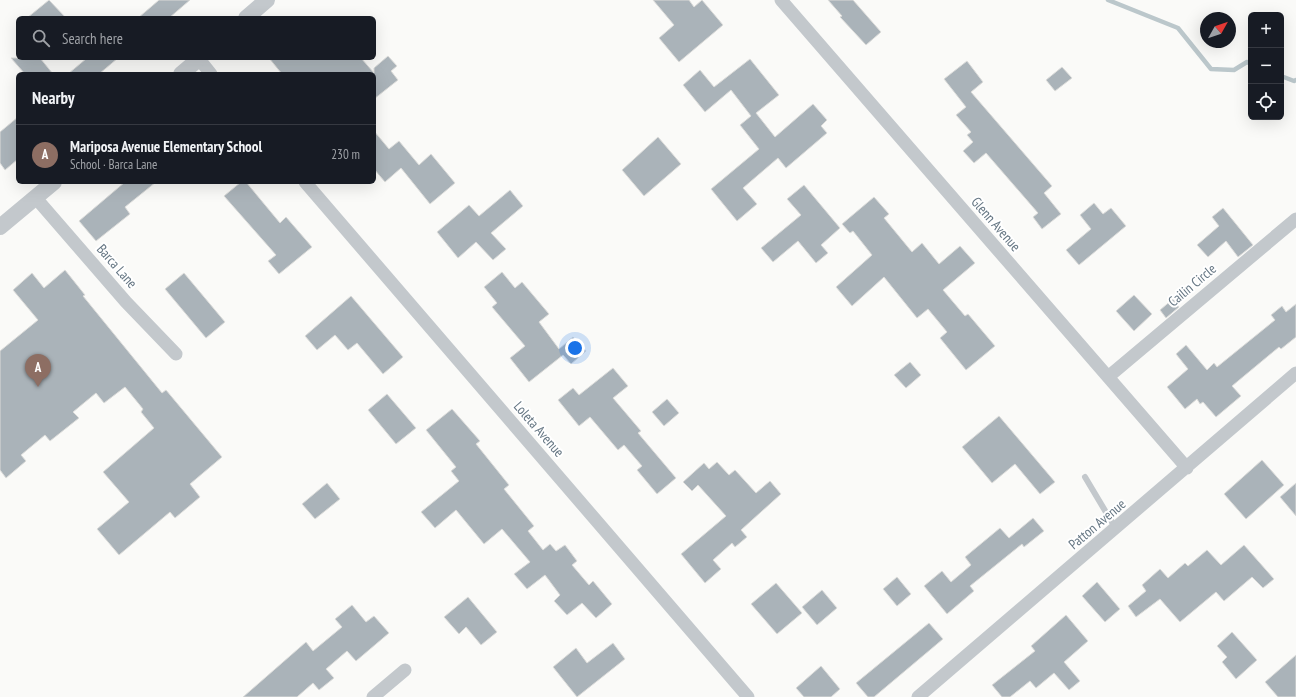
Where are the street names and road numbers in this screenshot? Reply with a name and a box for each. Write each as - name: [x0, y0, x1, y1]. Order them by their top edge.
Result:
- street label: Glenn Avenue: [967, 193, 1025, 255]
- street label: Barca Lane: [93, 240, 141, 292]
- street label: Cailin Circle: [1164, 259, 1220, 310]
- street label: Loleta Avenue: [510, 398, 568, 461]
- street label: Patton Avenue: [1065, 495, 1129, 553]

